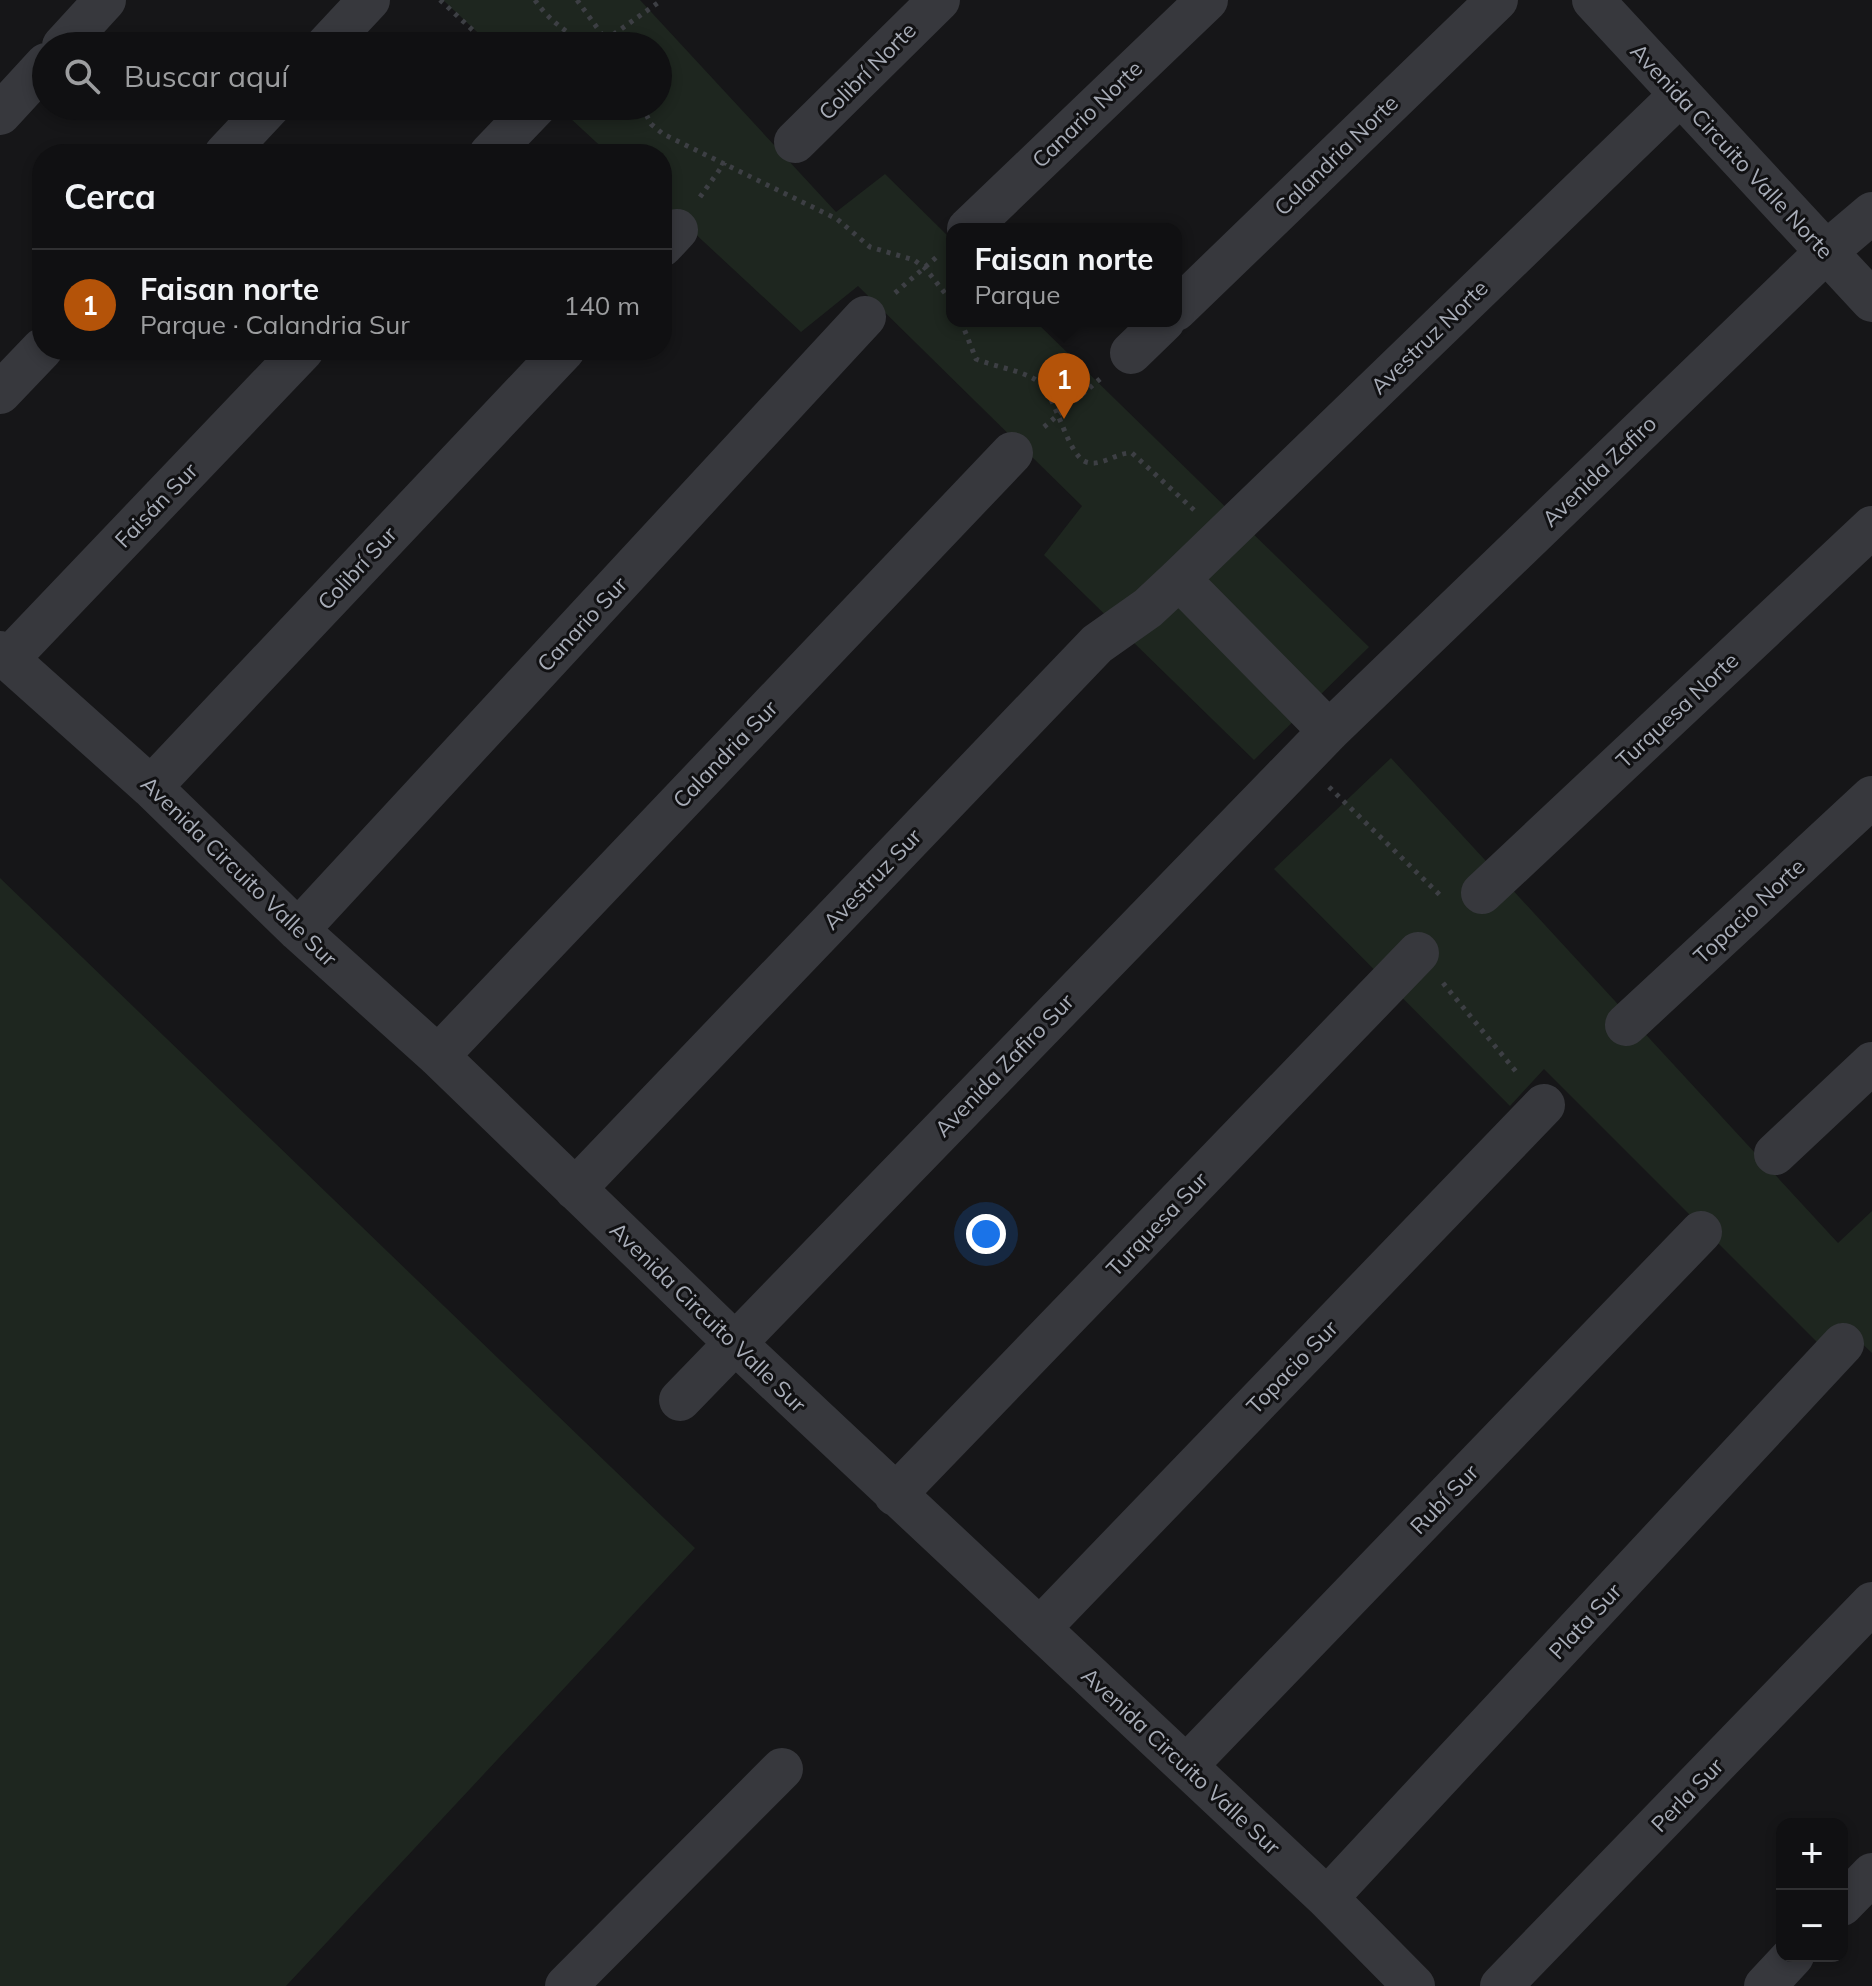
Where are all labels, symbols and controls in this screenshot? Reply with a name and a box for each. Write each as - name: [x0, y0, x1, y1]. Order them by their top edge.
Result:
- street label: Colibrí Norte: [812, 16, 922, 126]
- search box: [32, 32, 672, 120]
- street label: Avenida Circuito Valle Norte: [1625, 37, 1839, 265]
- icon: search: [60, 54, 104, 98]
- street label: Canario Norte: [1026, 54, 1148, 174]
- text: Buscar aquí: [124, 57, 289, 95]
- street label: Calandria Norte: [1268, 89, 1404, 221]
- text: Cerca: [64, 175, 156, 218]
- popup: [946, 223, 1182, 327]
- text: Faisan norte: [974, 240, 1154, 278]
- text: Faisan norte: [140, 270, 319, 308]
- street label: Avestruz Norte: [1364, 274, 1494, 400]
- text: Parque: [974, 278, 1060, 311]
- text: 1: [82, 289, 98, 322]
- text: 140 m: [564, 289, 640, 322]
- text: Parque · Calandria Sur: [140, 308, 410, 341]
- pin: 1: [1038, 353, 1090, 419]
- street label: Avenida Zafiro: [1536, 409, 1662, 533]
- street label: Faisán Sur: [109, 457, 203, 553]
- street label: Colibrí Sur: [311, 520, 403, 616]
- street label: Canario Sur: [531, 571, 633, 677]
- street label: Turquesa Norte: [1610, 646, 1744, 774]
- street label: Calandria Sur: [667, 694, 783, 814]
- street label: Avenida Circuito Valle Sur: [135, 770, 343, 972]
- street label: Avestruz Sur: [817, 823, 927, 935]
- street label: Topacio Norte: [1687, 852, 1811, 970]
- street label: Avenida Zafiro Sur: [928, 987, 1080, 1143]
- street label: Turquesa Sur: [1100, 1166, 1214, 1282]
- your location: [966, 1214, 1006, 1254]
- street label: Avenida Circuito Valle Sur: [604, 1216, 812, 1418]
- street label: Topacio Sur: [1240, 1314, 1344, 1420]
- street label: Rubí Sur: [1404, 1458, 1484, 1540]
- street label: Plata Sur: [1543, 1577, 1627, 1665]
- street label: Avenida Circuito Valle Sur: [1076, 1661, 1286, 1861]
- street label: Perla Sur: [1645, 1752, 1729, 1838]
- map controls: [1776, 1818, 1848, 1962]
- button: +: [1776, 1818, 1848, 1890]
- button: −: [1776, 1890, 1848, 1962]

